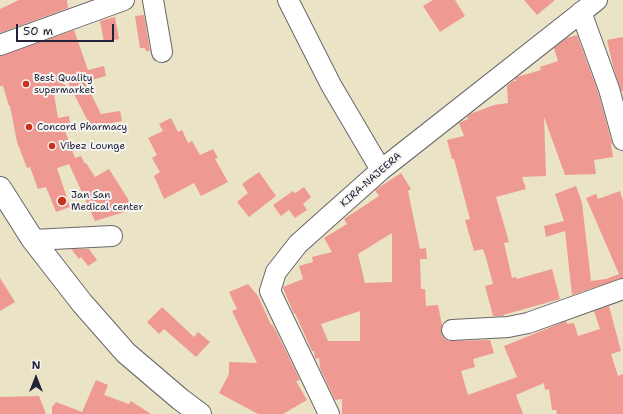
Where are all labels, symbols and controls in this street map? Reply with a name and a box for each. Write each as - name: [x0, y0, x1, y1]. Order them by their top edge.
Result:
- scale bar: [18, 16, 116, 42]
- text: 50 m: [23, 23, 53, 39]
- place label: Best Quality supermarket: [34, 72, 94, 96]
- marker: Best Quality supermarket: [21, 79, 31, 89]
- place label: Concord Pharmacy: [37, 121, 127, 133]
- marker: Concord Pharmacy: [24, 122, 34, 132]
- place label: Vibez Lounge: [60, 140, 125, 152]
- marker: Vibez Lounge: [47, 141, 57, 151]
- street label: KIRA-NAJEERA: [338, 150, 404, 210]
- place label: Jan San Medical center: [71, 189, 143, 212]
- marker: Jan San Medical center: [56, 195, 68, 207]
- north arrow: [16, 358, 56, 398]
- text: N: [32, 358, 40, 373]

